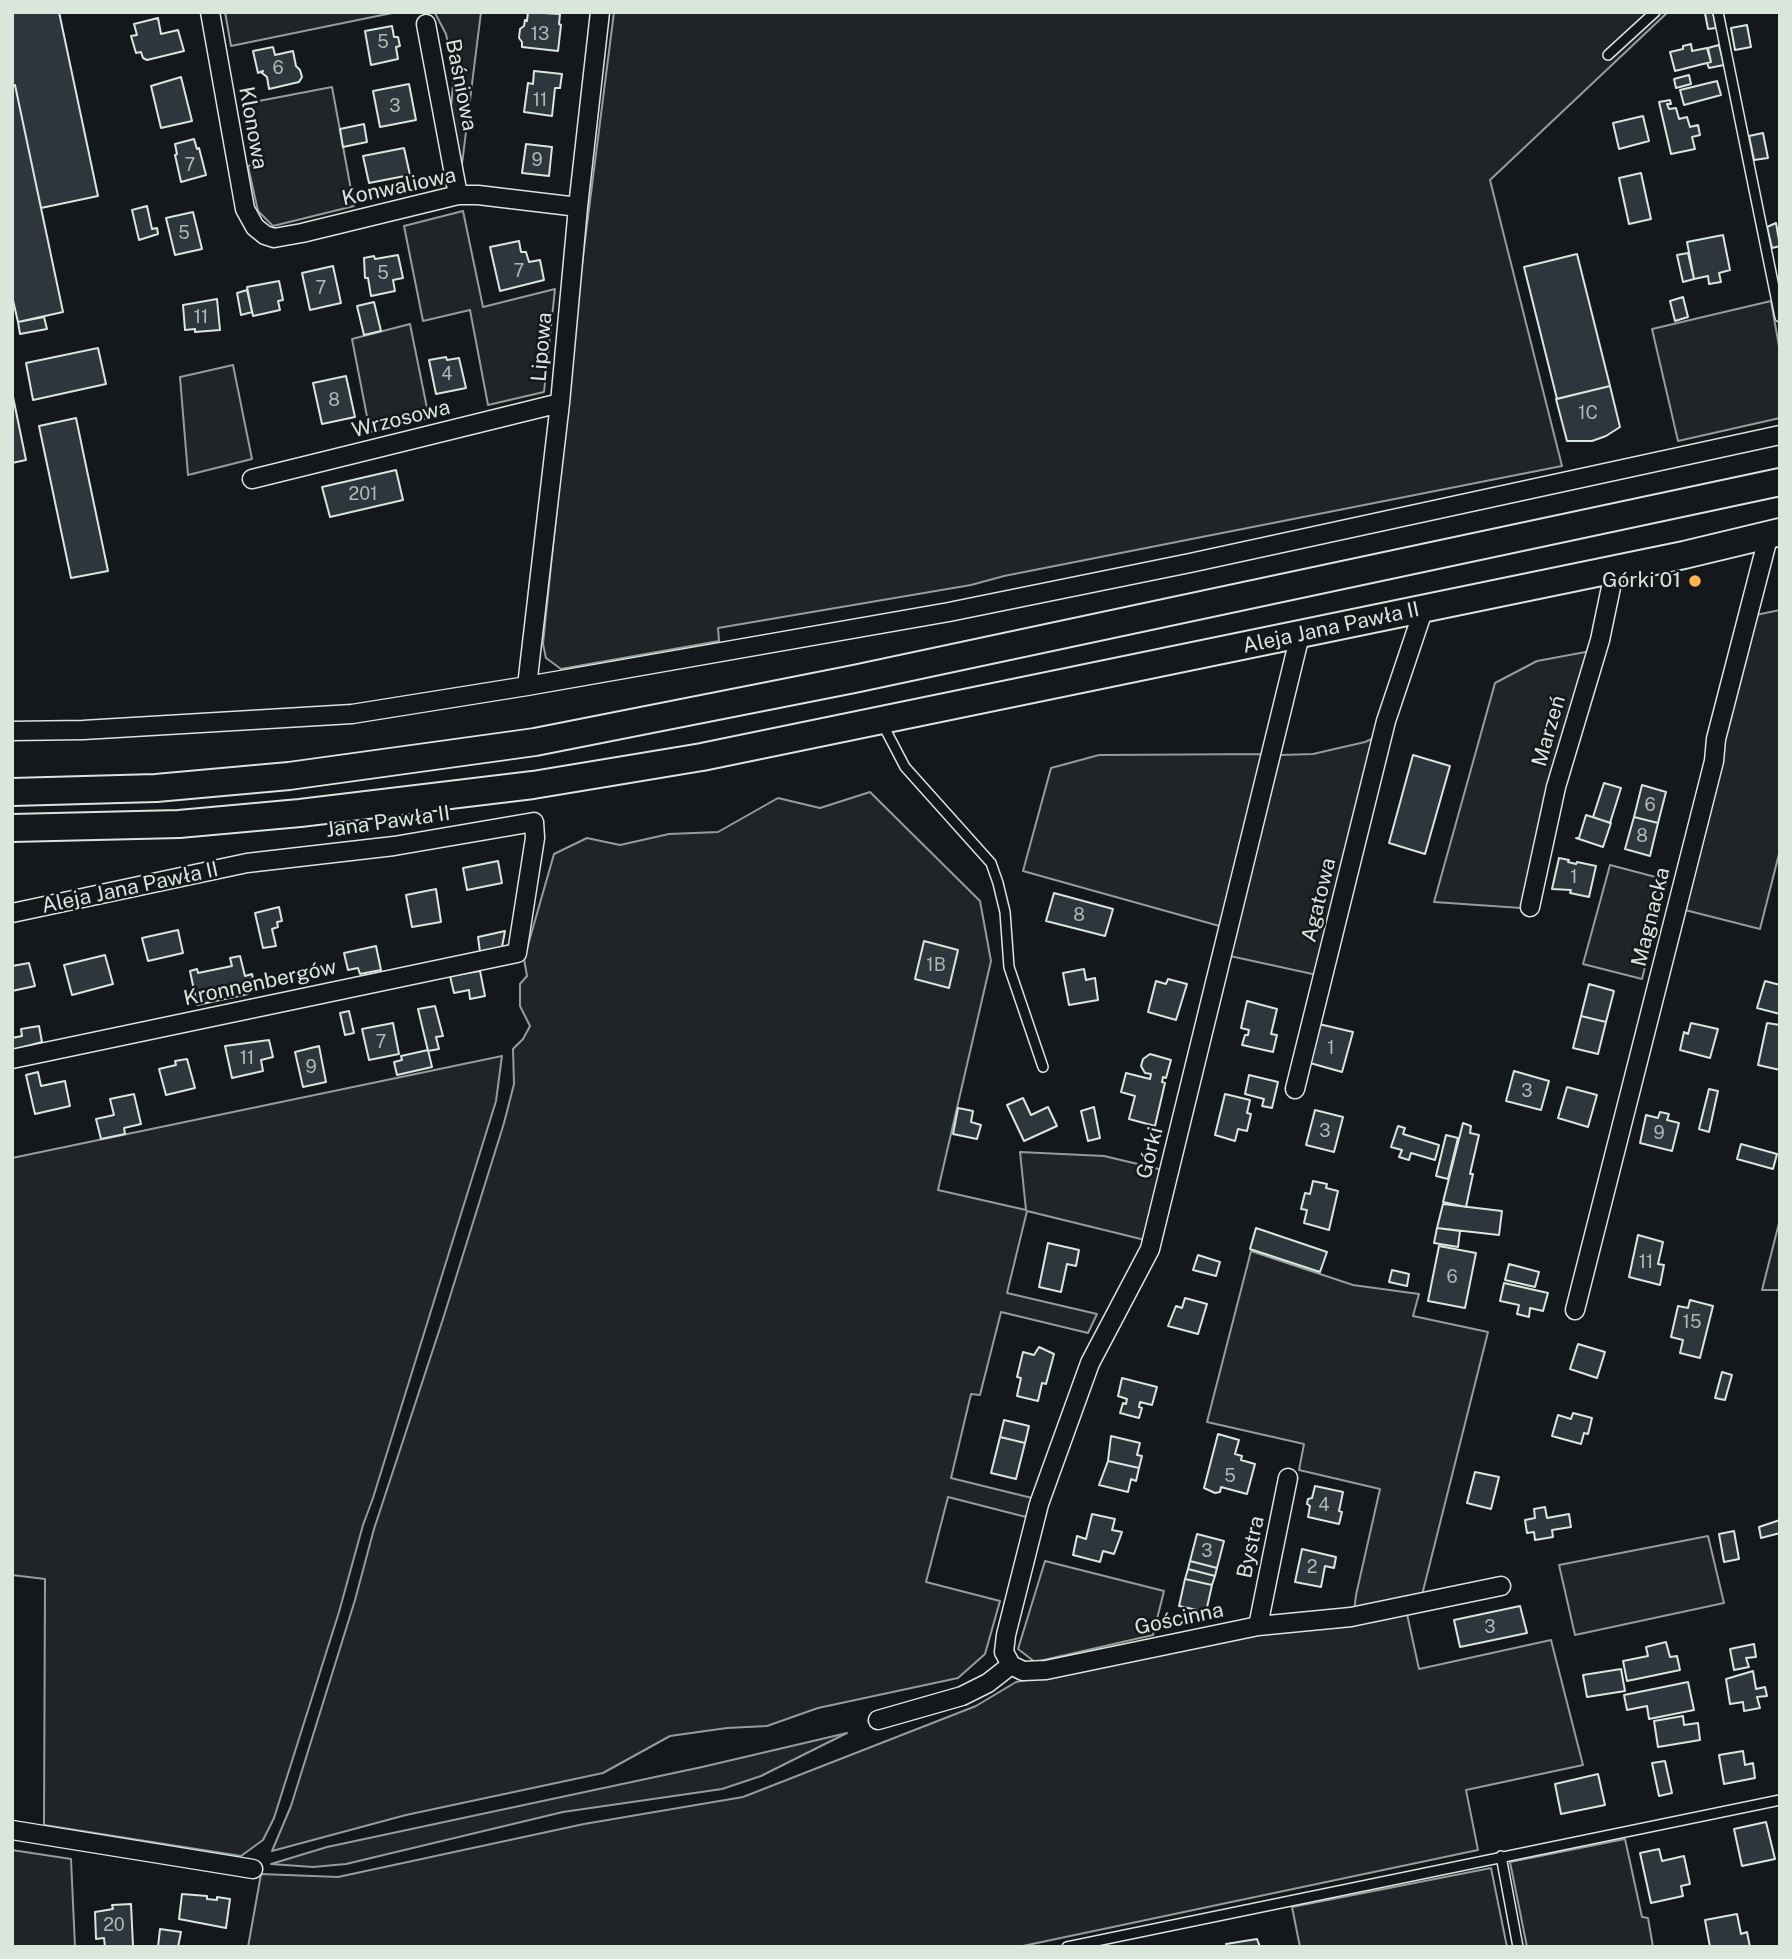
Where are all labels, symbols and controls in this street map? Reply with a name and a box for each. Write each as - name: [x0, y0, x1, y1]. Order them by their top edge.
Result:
- house number: 13: [531, 23, 549, 45]
- house number: 5: [377, 31, 389, 53]
- street label: Baśniowa: [440, 37, 482, 133]
- house number: 6: [272, 57, 284, 79]
- street label: Klonowa: [233, 85, 273, 171]
- house number: 11: [533, 89, 547, 111]
- house number: 3: [389, 95, 401, 117]
- house number: 9: [531, 149, 543, 171]
- house number: 7: [185, 154, 195, 176]
- street label: Konwaliowa: [340, 163, 458, 211]
- house number: 5: [178, 222, 190, 244]
- house number: 7: [514, 260, 524, 282]
- house number: 5: [377, 262, 389, 284]
- house number: 7: [316, 277, 326, 299]
- house number: 11: [194, 306, 208, 328]
- street label: Lipowa: [526, 311, 558, 383]
- house number: 4: [441, 363, 453, 385]
- house number: 8: [328, 389, 340, 411]
- street label: Wrzosowa: [349, 395, 453, 443]
- house number: 1C: [1578, 402, 1598, 424]
- house number: 201: [348, 483, 378, 505]
- place label: Górki 01: [1602, 568, 1681, 594]
- marker: Górki 01: [1687, 573, 1703, 589]
- street label: Aleja Jana Pawła II: [1240, 597, 1422, 659]
- street label: Marzeń: [1527, 693, 1571, 769]
- house number: 6: [1644, 794, 1656, 816]
- street label: Jana Pawła II: [324, 801, 452, 843]
- house number: 8: [1636, 825, 1648, 847]
- street label: Agatowa: [1296, 855, 1342, 945]
- street label: Aleja Jana Pawła II: [39, 857, 221, 919]
- street label: Magnacka: [1627, 865, 1675, 969]
- house number: 1: [1570, 866, 1578, 888]
- house number: 8: [1073, 904, 1085, 926]
- street label: Kronnenbergów: [181, 954, 339, 1012]
- house number: 1B: [926, 954, 946, 976]
- house number: 7: [376, 1031, 386, 1053]
- house number: 1: [1327, 1037, 1335, 1059]
- house number: 11: [240, 1047, 254, 1069]
- house number: 9: [305, 1056, 317, 1078]
- house number: 3: [1521, 1080, 1533, 1102]
- house number: 3: [1319, 1120, 1331, 1142]
- house number: 9: [1653, 1122, 1665, 1144]
- street label: Górki: [1131, 1124, 1169, 1182]
- house number: 11: [1639, 1251, 1653, 1273]
- house number: 6: [1446, 1266, 1458, 1288]
- house number: 15: [1683, 1311, 1701, 1333]
- house number: 5: [1224, 1465, 1236, 1487]
- house number: 4: [1318, 1494, 1330, 1516]
- street label: Bystra: [1232, 1514, 1270, 1580]
- house number: 3: [1201, 1540, 1213, 1562]
- house number: 2: [1307, 1556, 1317, 1578]
- street label: Gościnna: [1132, 1597, 1226, 1641]
- house number: 3: [1484, 1616, 1496, 1638]
- house number: 20: [103, 1914, 125, 1936]

